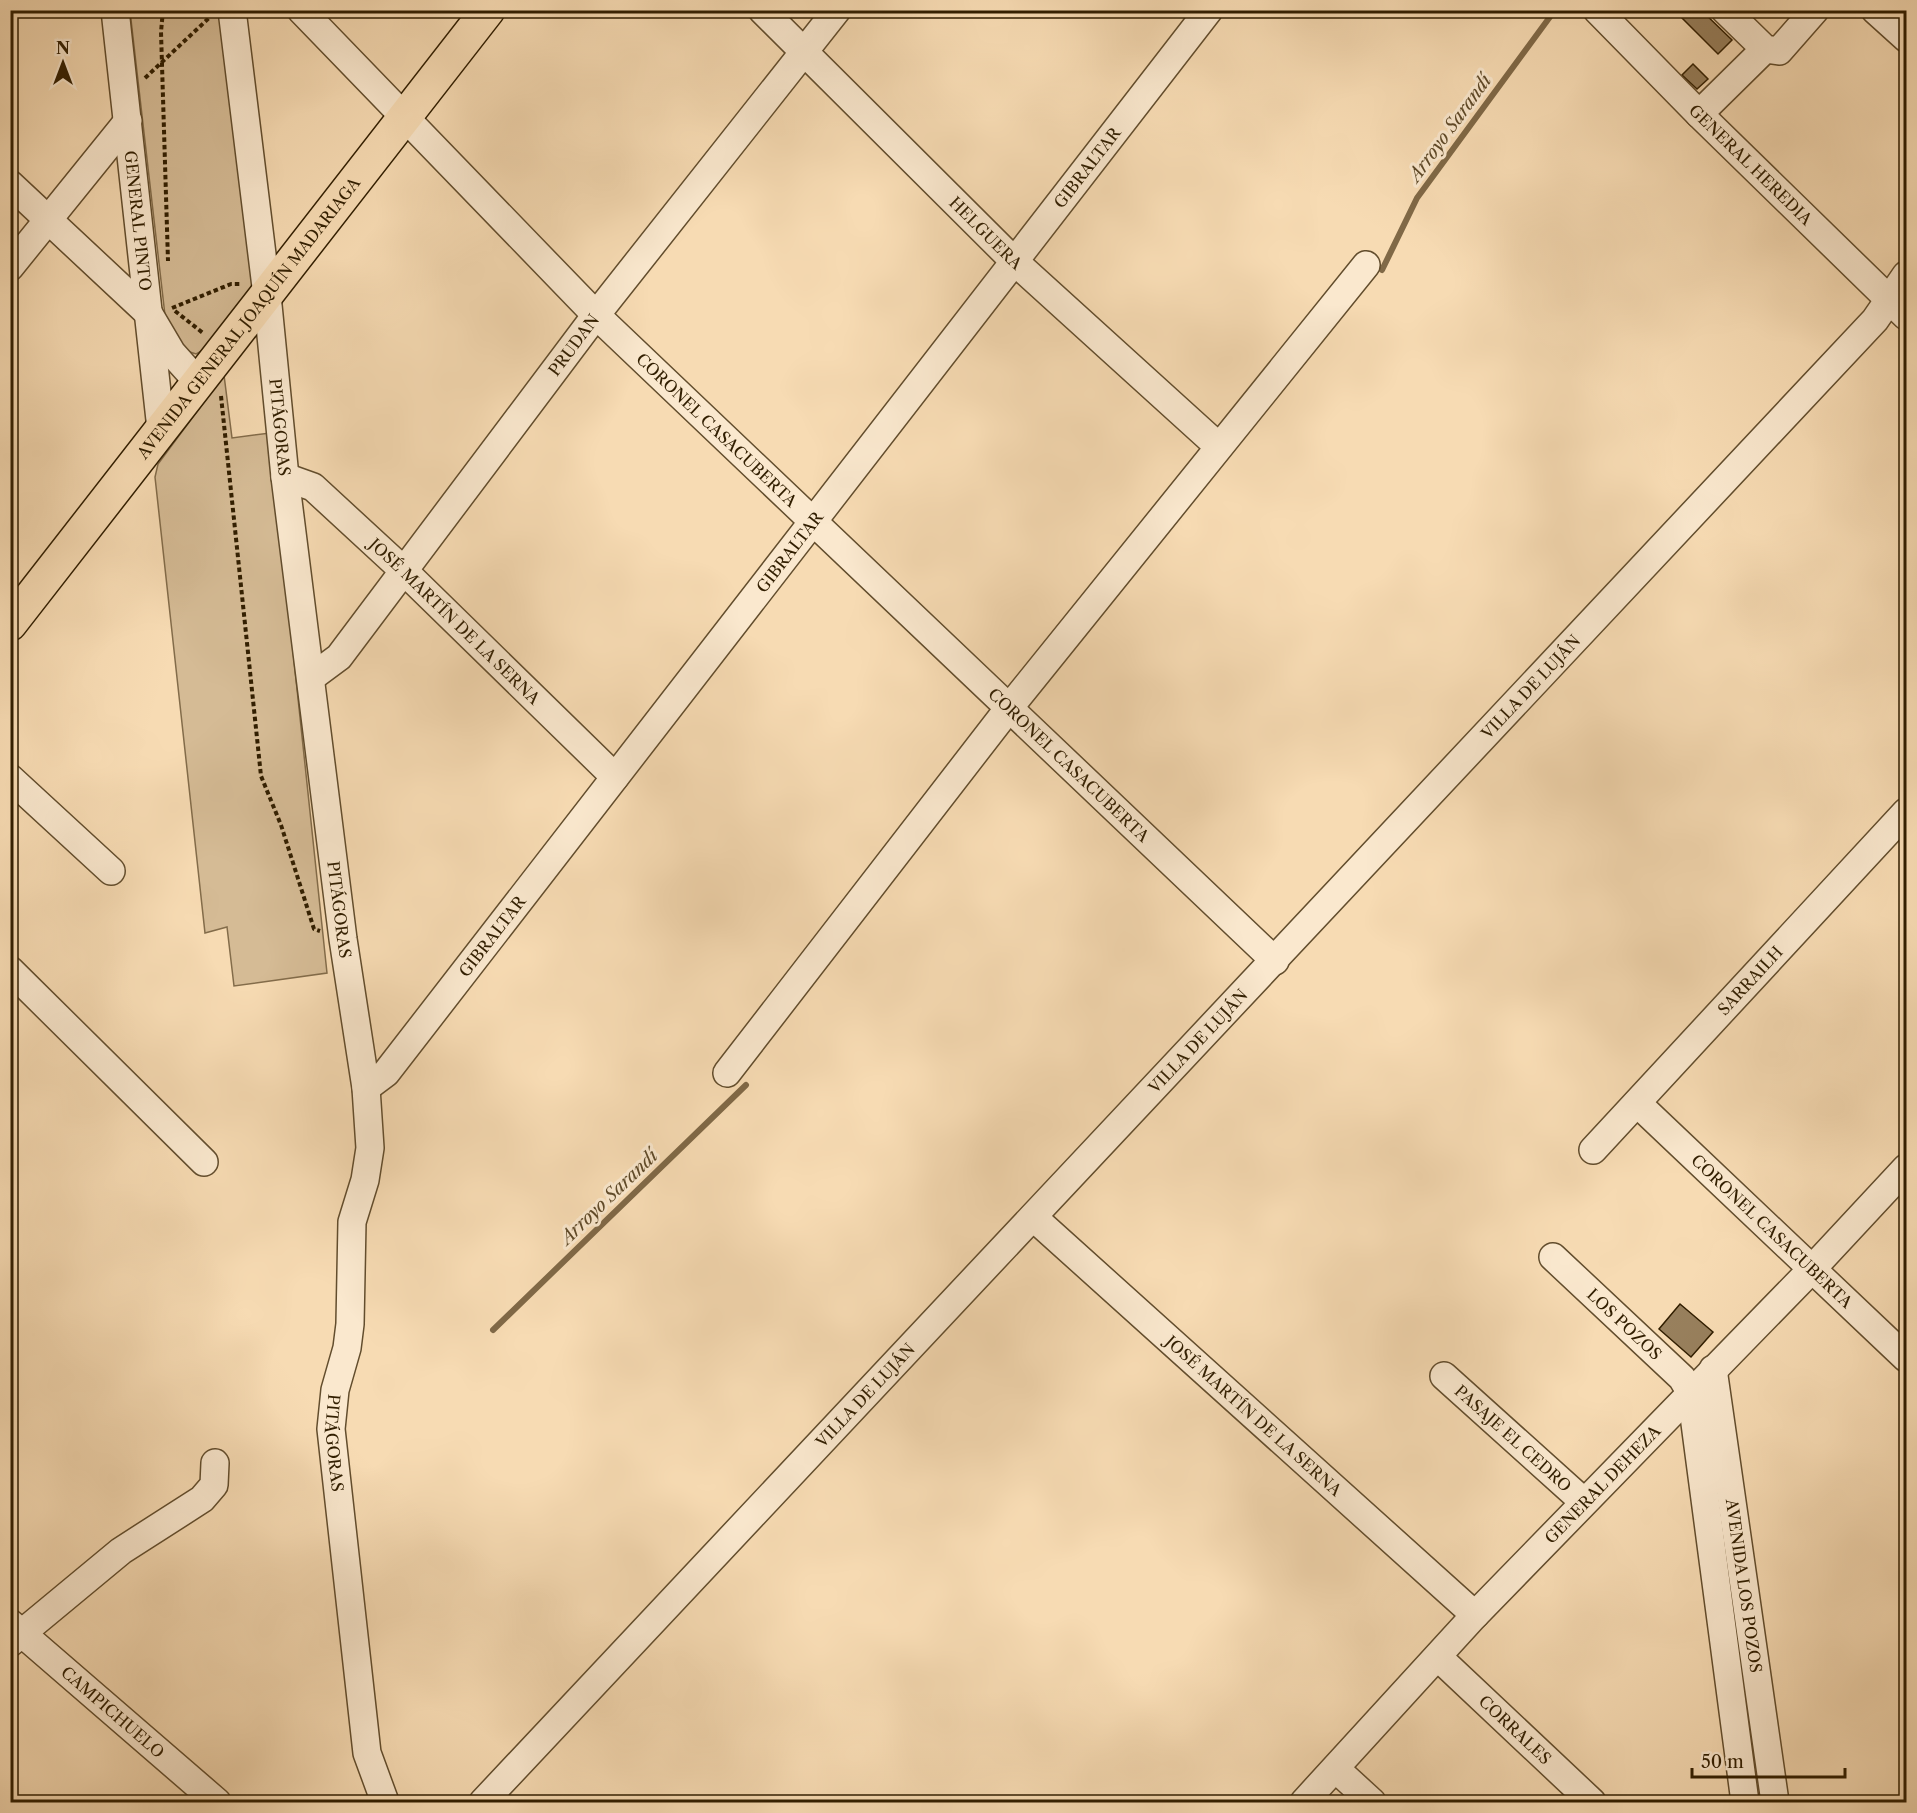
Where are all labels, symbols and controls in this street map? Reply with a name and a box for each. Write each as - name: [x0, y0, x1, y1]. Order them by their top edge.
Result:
- north arrow: [33, 33, 93, 93]
- text: N: [56, 38, 70, 58]
- water label: Arroyo Sarandí: [1402, 68, 1497, 188]
- street label: GENERAL HEREDIA: [1685, 100, 1817, 230]
- street label: GIBRALTAR: [1049, 122, 1125, 212]
- street label: GENERAL PINTO: [120, 150, 156, 292]
- street label: AVENIDA GENERAL JOAQUÍN MADARIAGA: [132, 172, 365, 463]
- street label: HELGUERA: [945, 192, 1027, 274]
- street label: PRUDAN: [544, 310, 603, 380]
- street label: CORONEL CASACUBERTA: [632, 349, 802, 512]
- street label: PITÁGORAS: [265, 378, 295, 477]
- street label: GIBRALTAR: [752, 506, 828, 596]
- street label: JOSÉ MARTÍN DE LA SERNA: [363, 532, 545, 709]
- street label: VILLA DE LUJÁN: [1476, 630, 1584, 744]
- street label: CORONEL CASACUBERTA: [984, 684, 1154, 847]
- street label: PITÁGORAS: [323, 860, 356, 960]
- street label: GIBRALTAR: [454, 891, 530, 981]
- street label: SARRAILH: [1713, 942, 1787, 1019]
- street label: VILLA DE LUJÁN: [1143, 985, 1251, 1098]
- water label: Arroyo Sarandí: [553, 1143, 664, 1251]
- street label: CORONEL CASACUBERTA: [1687, 1150, 1858, 1313]
- street label: LOS POZOS: [1583, 1284, 1666, 1364]
- street label: JOSÉ MARTÍN DE LA SERNA: [1159, 1329, 1347, 1501]
- street label: VILLA DE LUJÁN: [811, 1339, 919, 1452]
- street label: PASAJE EL CEDRO: [1451, 1381, 1576, 1496]
- street label: PITÁGORAS: [321, 1393, 348, 1493]
- street label: GENERAL DEHEZA: [1540, 1420, 1665, 1548]
- street label: AVENIDA LOS POZOS: [1722, 1496, 1766, 1674]
- street label: CAMPICHUELO: [57, 1662, 169, 1762]
- street label: CORRALES: [1475, 1691, 1555, 1768]
- scale bar: [1692, 1741, 1845, 1779]
- text: 50 m: [1701, 1751, 1744, 1773]

